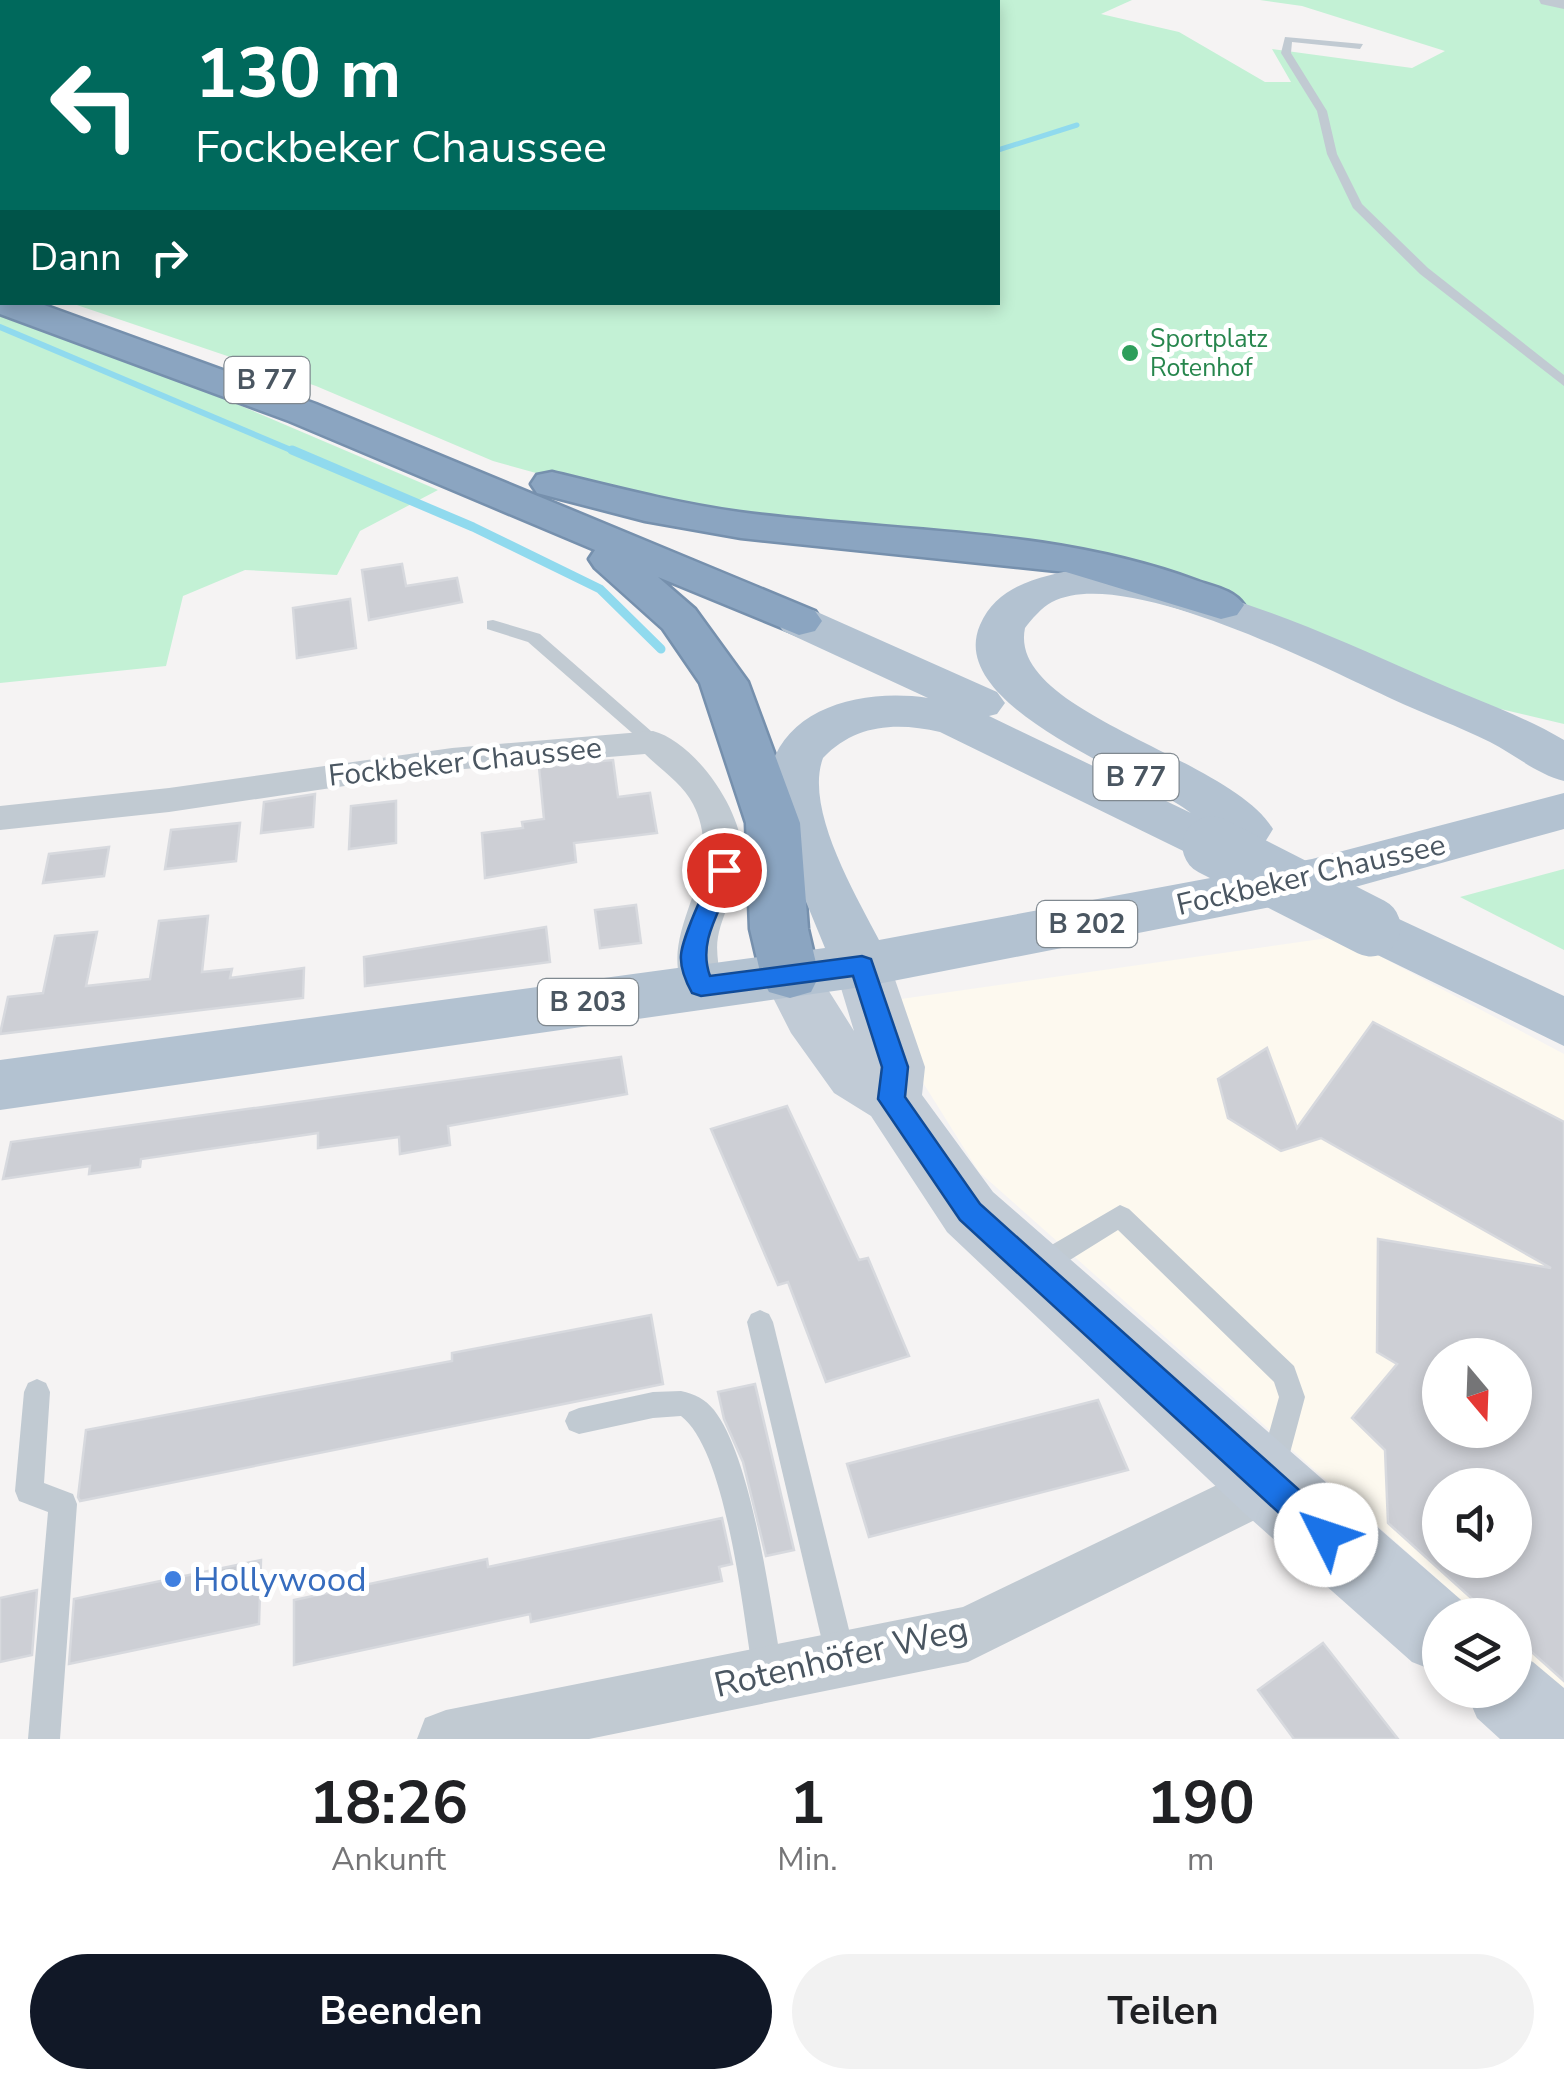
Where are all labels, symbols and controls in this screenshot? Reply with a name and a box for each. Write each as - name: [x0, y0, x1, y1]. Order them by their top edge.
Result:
- text: 130 m: [195, 26, 401, 122]
- icon: left: [30, 40, 160, 170]
- text: Fockbeker Chaussee: [195, 117, 607, 178]
- icon: right: [142, 230, 197, 285]
- text: Dann: [30, 232, 122, 283]
- place label: Sportplatz Rotenhof: [1150, 322, 1268, 385]
- marker: Sportplatz Rotenhof: [1119, 342, 1141, 364]
- road number: B 77: [224, 357, 310, 403]
- street label: Fockbeker Chaussee: [326, 727, 604, 797]
- road number: B 77: [1094, 754, 1178, 800]
- street label: Fockbeker Chaussee: [1173, 824, 1449, 926]
- pin: [682, 828, 767, 913]
- icon: arrive: [697, 843, 752, 898]
- road number: B 202: [1037, 901, 1137, 947]
- road number: B 203: [538, 979, 638, 1025]
- north arrow: [1422, 1338, 1532, 1448]
- map controls: [1422, 1338, 1532, 1708]
- button: sound: [1422, 1468, 1532, 1578]
- position arrow: [1274, 1483, 1378, 1587]
- place label: Hollywood: [193, 1556, 367, 1603]
- marker: Hollywood: [162, 1568, 184, 1590]
- button: layers: [1422, 1598, 1532, 1708]
- street label: Rotenhöfer Weg: [710, 1605, 972, 1709]
- text: 18:26: [309, 1762, 468, 1844]
- text: 1: [789, 1762, 825, 1844]
- text: 190: [1147, 1762, 1255, 1844]
- text: Ankunft: [331, 1838, 446, 1881]
- text: Min.: [777, 1838, 838, 1881]
- text: m: [1187, 1838, 1214, 1881]
- button: Beenden: [30, 1954, 772, 2069]
- button: Teilen: [792, 1954, 1534, 2069]

